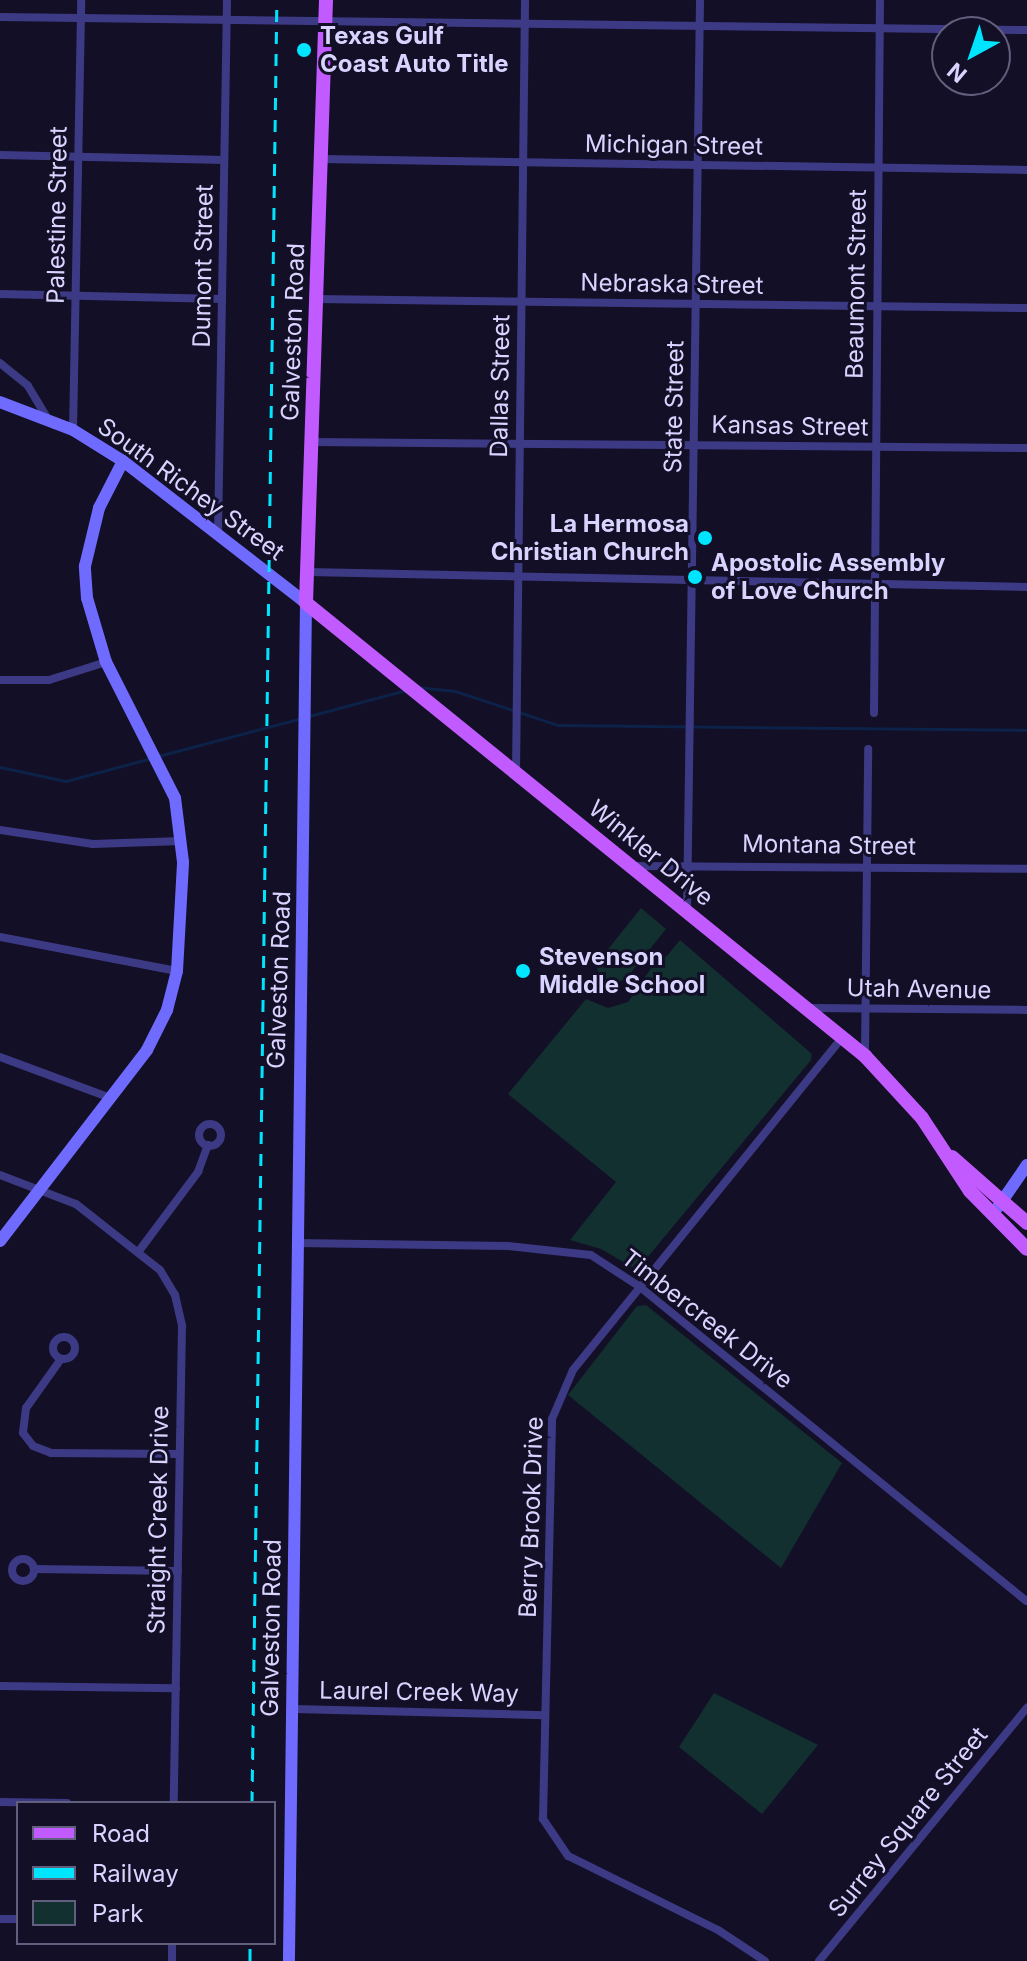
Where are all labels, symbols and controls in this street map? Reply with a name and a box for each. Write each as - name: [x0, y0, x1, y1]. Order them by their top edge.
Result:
- north arrow: [931, 16, 1011, 96]
- place label: Texas Gulf Coast Auto Title: [320, 22, 509, 78]
- marker: Texas Gulf Coast Auto Title: [295, 41, 313, 59]
- text: N: [942, 58, 972, 88]
- street label: Palestine Street: [41, 126, 73, 304]
- street label: Michigan Street: [585, 129, 763, 161]
- street label: Dumont Street: [187, 184, 219, 348]
- street label: Beaumont Street: [840, 189, 872, 379]
- street label: Galveston Road: [276, 243, 310, 421]
- street label: Nebraska Street: [580, 268, 764, 300]
- street label: Dallas Street: [484, 314, 516, 458]
- street label: State Street: [658, 340, 690, 474]
- street label: Kansas Street: [711, 410, 869, 442]
- street label: South Richey Street: [92, 412, 290, 566]
- place label: La Hermosa Christian Church: [491, 510, 689, 566]
- marker: La Hermosa Christian Church: [696, 529, 714, 547]
- place label: Apostolic Assembly of Love Church: [711, 549, 945, 605]
- marker: Apostolic Assembly of Love Church: [686, 568, 704, 586]
- street label: Winkler Drive: [583, 794, 719, 912]
- street label: Montana Street: [742, 829, 916, 861]
- street label: Galveston Road: [262, 891, 296, 1069]
- place label: Stevenson Middle School: [539, 943, 705, 999]
- marker: Stevenson Middle School: [514, 962, 532, 980]
- street label: Utah Avenue: [846, 973, 992, 1005]
- street label: Timbercreek Drive: [616, 1243, 798, 1395]
- street label: Straight Creek Drive: [142, 1405, 174, 1635]
- street label: Berry Brook Drive: [513, 1416, 549, 1618]
- street label: Galveston Road: [255, 1539, 287, 1717]
- street label: Laurel Creek Way: [319, 1676, 519, 1708]
- street label: Surrey Square Street: [822, 1721, 994, 1923]
- legend: [16, 1801, 276, 1945]
- text: Road: [92, 1819, 150, 1848]
- text: Railway: [92, 1859, 179, 1888]
- text: Park: [92, 1899, 143, 1928]

